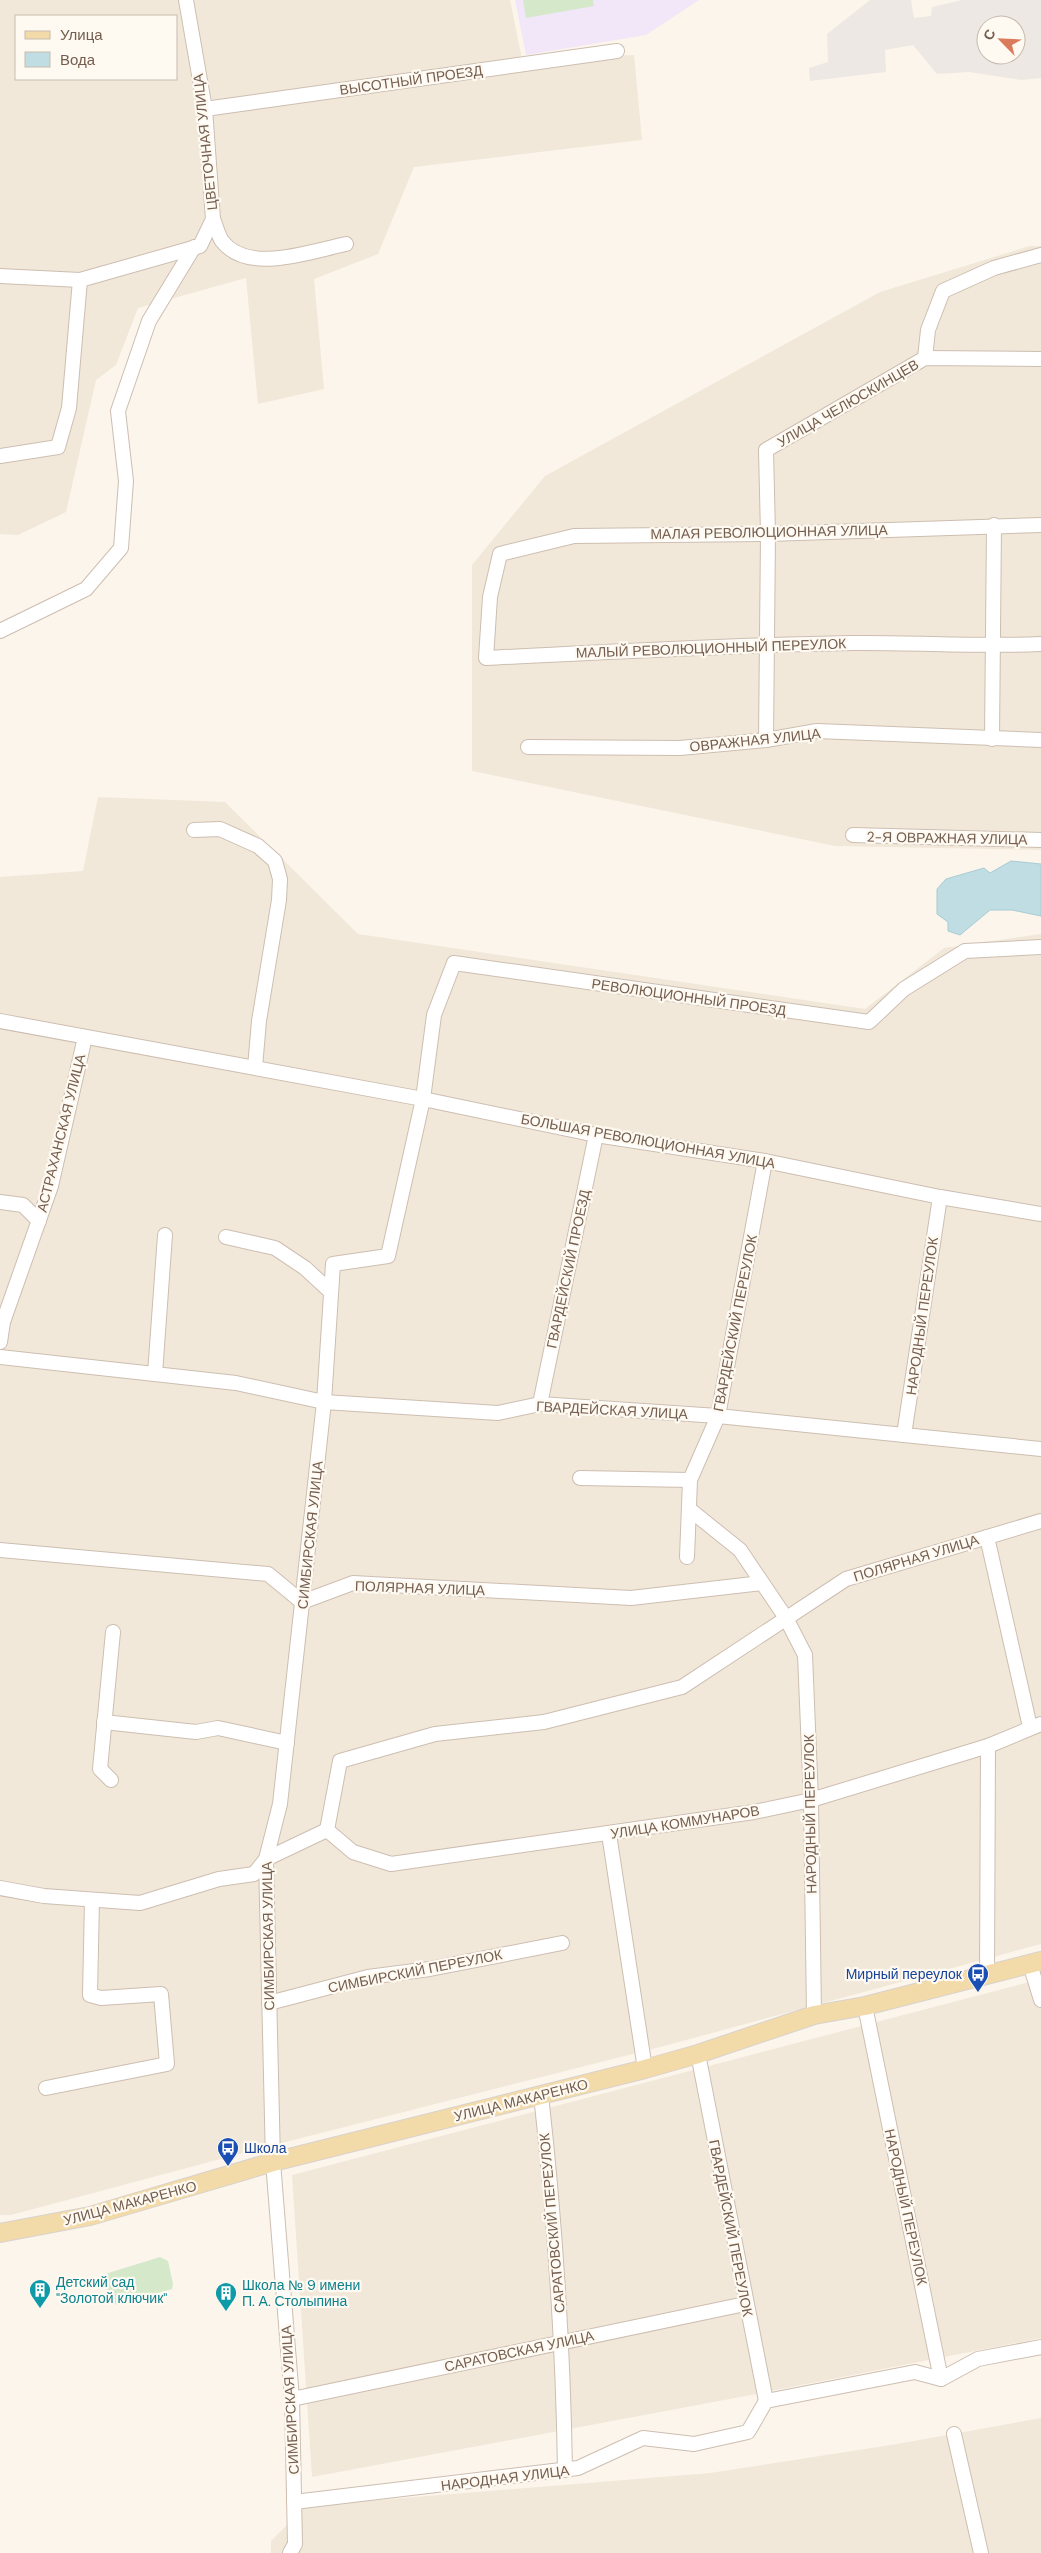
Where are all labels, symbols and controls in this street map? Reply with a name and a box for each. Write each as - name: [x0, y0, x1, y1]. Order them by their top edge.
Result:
- legend: [15, 15, 178, 80]
- north arrow: [976, 15, 1026, 65]
- text: Улица: [60, 25, 103, 45]
- text: С: [979, 26, 999, 43]
- text: Вода: [60, 50, 96, 70]
- street label: ВЫСОТНЫЙ ПРОЕЗД: [338, 61, 484, 99]
- street label: ЦВЕТОЧНАЯ УЛИЦА: [189, 72, 221, 211]
- street label: УЛИЦА ЧЕЛЮСКИНЦЕВ: [774, 355, 922, 451]
- street label: МАЛАЯ РЕВОЛЮЦИОННАЯ УЛИЦА: [650, 521, 888, 543]
- street label: МАЛЫЙ РЕВОЛЮЦИОННЫЙ ПЕРЕУЛОК: [575, 634, 847, 662]
- street label: ОВРАЖНАЯ УЛИЦА: [689, 724, 822, 756]
- street label: 2-Я ОВРАЖНАЯ УЛИЦА: [866, 828, 1028, 848]
- street label: РЕВОЛЮЦИОННЫЙ ПРОЕЗД: [591, 974, 788, 1020]
- street label: АСТРАХАНСКАЯ УЛИЦА: [33, 1051, 90, 1214]
- street label: БОЛЬШАЯ РЕВОЛЮЦИОННАЯ УЛИЦА: [519, 1110, 777, 1172]
- street label: ГВАРДЕЙСКИЙ ПРОЕЗД: [542, 1187, 594, 1350]
- street label: ГВАРДЕЙСКИЙ ПЕРЕУЛОК: [709, 1232, 761, 1413]
- street label: НАРОДНЫЙ ПЕРЕУЛОК: [902, 1235, 942, 1396]
- street label: ГВАРДЕЙСКАЯ УЛИЦА: [536, 1397, 689, 1423]
- street label: СИМБИРСКАЯ УЛИЦА: [293, 1459, 327, 1610]
- street label: ПОЛЯРНАЯ УЛИЦА: [851, 1530, 981, 1586]
- street label: ПОЛЯРНАЯ УЛИЦА: [355, 1577, 486, 1599]
- street label: НАРОДНЫЙ ПЕРЕУЛОК: [800, 1733, 820, 1894]
- street label: УЛИЦА КОММУНАРОВ: [609, 1801, 761, 1843]
- street label: СИМБИРСКАЯ УЛИЦА: [258, 1861, 278, 2011]
- street label: СИМБИРСКИЙ ПЕРЕУЛОК: [326, 1945, 504, 1997]
- bus stop icon: Мирный переулок: [966, 1962, 990, 1993]
- place label: Мирный переулок: [846, 1965, 963, 1983]
- street label: УЛИЦА МАКАРЕНКО: [452, 2075, 590, 2125]
- street label: НАРОДНЫЙ ПЕРЕУЛОК: [881, 2127, 932, 2288]
- street label: САРАТОВСКИЙ ПЕРЕУЛОК: [535, 2132, 569, 2314]
- bus stop icon: Школа: [216, 2136, 240, 2167]
- street label: ГВАРДЕЙСКИЙ ПЕРЕУЛОК: [705, 2138, 757, 2319]
- place label: Школа: [244, 2139, 287, 2157]
- street label: УЛИЦА МАКАРЕНКО: [61, 2177, 199, 2229]
- place label: Детский сад "Золотой ключик": [56, 2273, 167, 2307]
- place label: Школа № 9 имени П. А. Столыпина: [242, 2276, 360, 2310]
- building icon: Детский сад "Золотой ключик": [28, 2278, 52, 2309]
- building icon: Школа № 9 имени П. А. Столыпина: [214, 2281, 238, 2312]
- street label: СИМБИРСКАЯ УЛИЦА: [277, 2324, 303, 2475]
- street label: САРАТОВСКАЯ УЛИЦА: [443, 2326, 596, 2376]
- street label: НАРОДНАЯ УЛИЦА: [440, 2461, 571, 2495]

